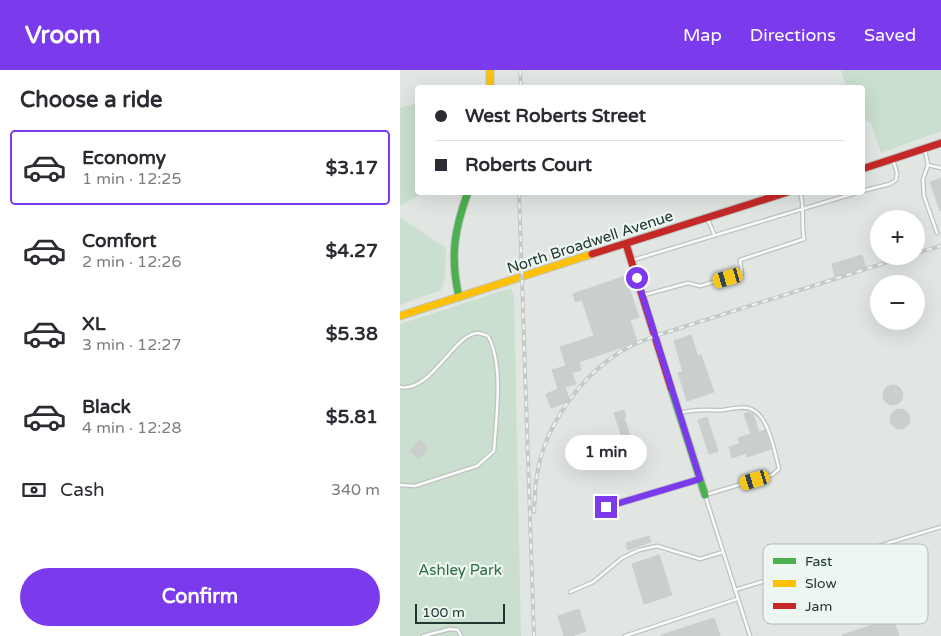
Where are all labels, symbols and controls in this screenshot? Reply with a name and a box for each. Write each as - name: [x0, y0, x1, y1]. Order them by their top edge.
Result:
- text: Vroom: [25, 21, 101, 50]
- text: Map: [683, 24, 722, 46]
- text: Directions: [750, 24, 836, 46]
- text: Saved: [864, 24, 916, 46]
- text: Choose a ride: [20, 87, 163, 113]
- text: West Roberts Street: [465, 105, 646, 127]
- icon: car: [22, 145, 67, 190]
- text: Economy: [82, 147, 166, 169]
- text: Roberts Court: [465, 154, 592, 176]
- text: $3.17: [326, 157, 378, 179]
- text: 1 min · 12:25: [82, 169, 181, 189]
- street label: North Broadwell Avenue: [505, 207, 675, 277]
- map controls: [870, 210, 925, 330]
- button: +: [870, 210, 925, 265]
- icon: car: [22, 228, 67, 273]
- text: Comfort: [82, 230, 156, 252]
- text: $4.27: [326, 240, 378, 262]
- text: 2 min · 12:26: [82, 252, 181, 272]
- route start: [626, 267, 648, 289]
- car: [711, 267, 744, 289]
- button: −: [870, 275, 925, 330]
- icon: car: [22, 311, 67, 356]
- text: XL: [82, 313, 106, 335]
- text: $5.38: [326, 323, 378, 345]
- text: 3 min · 12:27: [82, 335, 181, 355]
- icon: car: [22, 394, 67, 439]
- text: Black: [82, 396, 131, 418]
- text: $5.81: [326, 406, 378, 428]
- text: 4 min · 12:28: [82, 418, 181, 438]
- callout: 1 min: [565, 434, 647, 470]
- text: 1 min: [585, 442, 627, 462]
- car: [738, 468, 771, 492]
- icon: cash: [20, 476, 48, 504]
- text: Cash: [60, 479, 105, 501]
- text: 340 m: [331, 480, 380, 500]
- route end: [595, 496, 617, 518]
- legend: [763, 544, 928, 624]
- text: Fast: [805, 553, 833, 570]
- park label: Ashley Park: [418, 561, 502, 579]
- button: Confirm: [20, 568, 380, 626]
- text: Slow: [805, 575, 837, 592]
- text: Jam: [805, 598, 832, 615]
- scale bar: [415, 601, 505, 624]
- text: 100 m: [422, 604, 465, 621]

